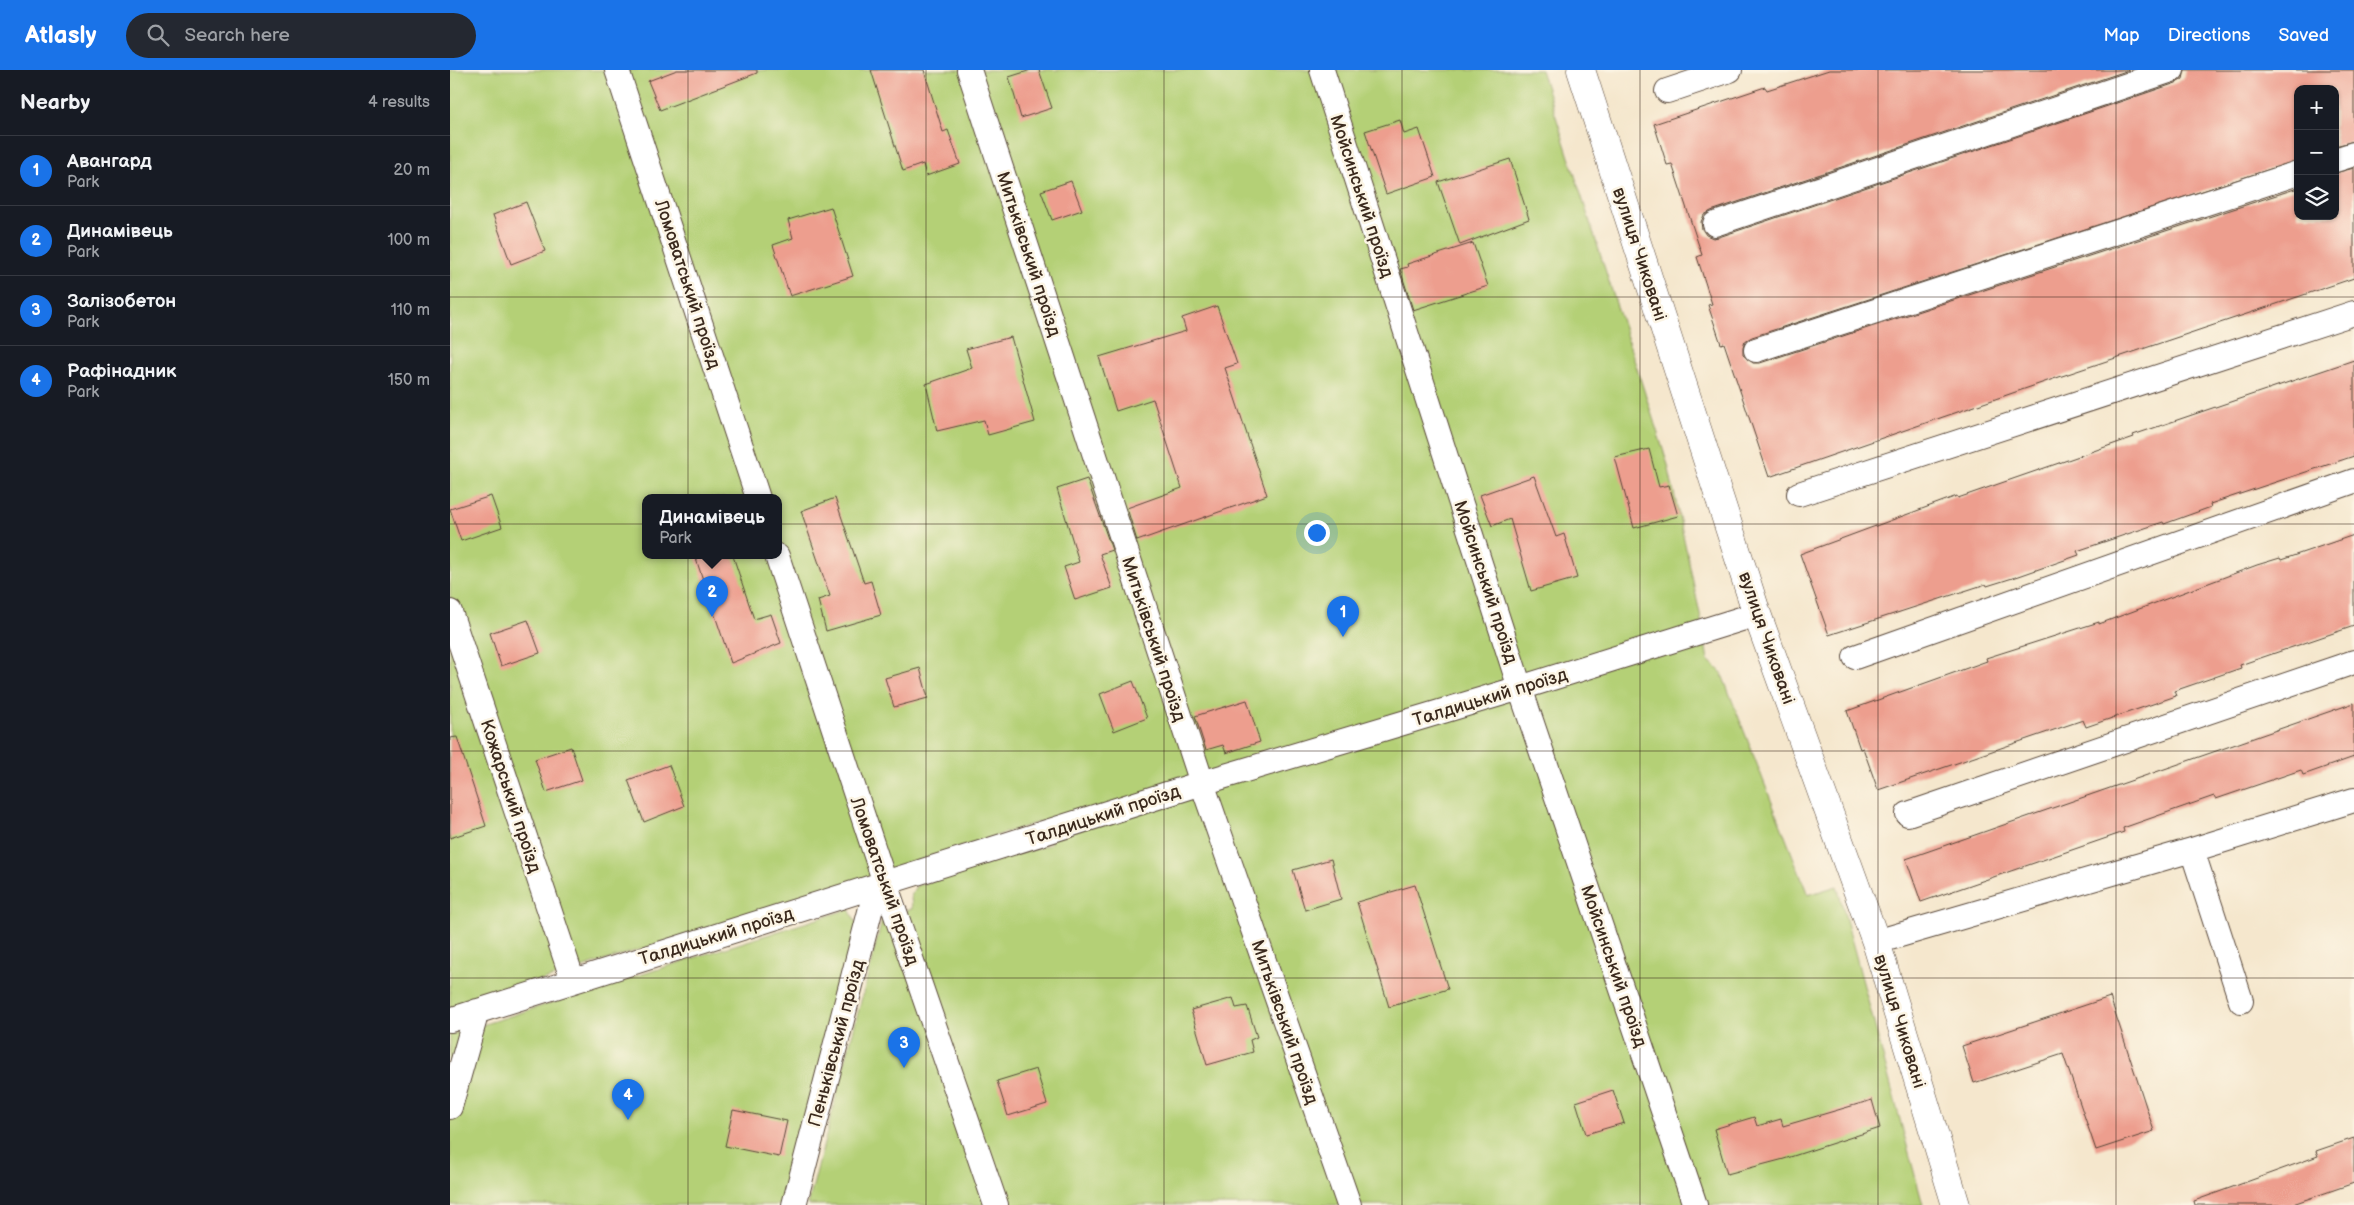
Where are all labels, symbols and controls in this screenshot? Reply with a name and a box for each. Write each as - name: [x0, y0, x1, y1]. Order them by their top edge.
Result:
- search box: [126, 13, 476, 58]
- text: Atlasly: [25, 21, 96, 50]
- icon: search: [144, 21, 172, 49]
- text: Search here: [184, 24, 290, 47]
- text: Map: [2104, 25, 2140, 46]
- text: Directions: [2168, 25, 2250, 46]
- text: Saved: [2278, 25, 2329, 46]
- map controls: [2294, 85, 2339, 220]
- button: +: [2294, 85, 2339, 130]
- text: Nearby: [20, 90, 90, 115]
- text: 4 results: [368, 93, 430, 112]
- street label: Мойсинський проїзд: [1325, 112, 1398, 280]
- button: −: [2294, 130, 2339, 175]
- text: Авангард: [67, 150, 152, 173]
- text: 1: [33, 161, 39, 180]
- text: 20 m: [394, 161, 430, 180]
- street label: Митьківський проїзд: [992, 169, 1065, 339]
- text: Park: [67, 173, 99, 192]
- button: layers: [2294, 175, 2339, 220]
- street label: вулиця Чиковані: [1608, 185, 1671, 323]
- street label: Ломоватський проїзд: [650, 196, 725, 371]
- text: Динамівець: [67, 220, 173, 243]
- text: 2: [31, 231, 41, 250]
- text: 100 m: [387, 231, 430, 250]
- text: Park: [67, 243, 99, 262]
- text: Залізобетон: [67, 290, 176, 313]
- text: 3: [31, 301, 41, 320]
- text: 110 m: [391, 301, 430, 320]
- text: Park: [67, 313, 99, 332]
- text: Рафінадник: [67, 360, 176, 383]
- text: 4: [31, 371, 41, 390]
- text: 150 m: [388, 371, 430, 390]
- text: Park: [67, 383, 99, 402]
- popup: [642, 494, 782, 559]
- street label: Мойсинський проїзд: [1449, 498, 1522, 666]
- text: Динамівець: [659, 506, 765, 529]
- your location: [1304, 520, 1330, 546]
- text: Park: [659, 529, 691, 548]
- street label: Митьківський проїзд: [1117, 554, 1190, 724]
- street label: вулиця Чиковані: [1734, 569, 1799, 707]
- pin: 2: [696, 576, 728, 617]
- pin: 1: [1327, 596, 1359, 637]
- street label: Талдицький проїзд: [1410, 664, 1570, 731]
- street label: Кожарський проїзд: [476, 717, 545, 876]
- street label: Талдицький проїзд: [1024, 781, 1183, 850]
- street label: Ломоватський проїзд: [846, 793, 923, 968]
- street label: Мойсинський проїзд: [1576, 882, 1651, 1050]
- street label: Талдицький проїзд: [636, 903, 796, 970]
- street label: Митьківський проїзд: [1247, 937, 1322, 1107]
- street label: вулиця Чиковані: [1869, 952, 1930, 1091]
- street label: Пеньківський проїзд: [804, 957, 869, 1129]
- pin: 3: [888, 1027, 920, 1068]
- pin: 4: [612, 1079, 644, 1120]

